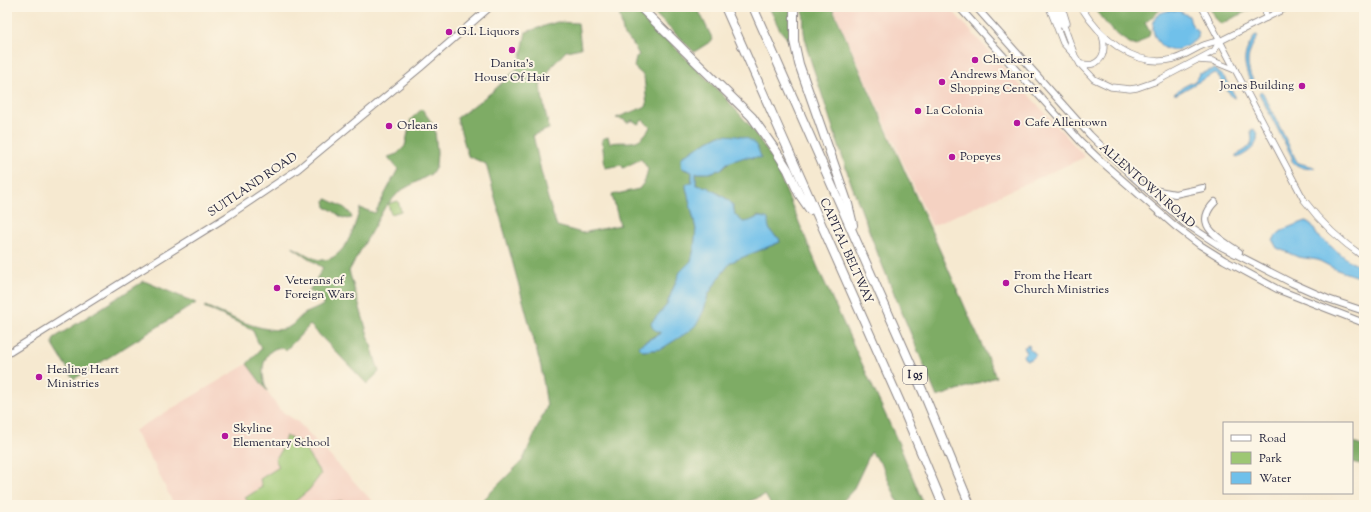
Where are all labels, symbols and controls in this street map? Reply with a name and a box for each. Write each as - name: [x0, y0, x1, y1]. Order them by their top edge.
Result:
- place label: G.I. Liquors: [457, 23, 520, 41]
- marker: G.I. Liquors: [444, 27, 454, 37]
- marker: Danita's House Of Hair: [507, 45, 517, 55]
- place label: Checkers: [983, 51, 1032, 69]
- place label: Danita's House Of Hair: [474, 55, 550, 87]
- marker: Checkers: [970, 55, 980, 65]
- place label: Andrews Manor Shopping Center: [950, 66, 1039, 98]
- marker: Andrews Manor Shopping Center: [937, 77, 947, 87]
- place label: Jones Building: [1219, 77, 1294, 95]
- marker: Jones Building: [1297, 81, 1307, 91]
- place label: La Colonia: [926, 102, 983, 120]
- marker: La Colonia: [913, 106, 923, 116]
- place label: Cafe Allentown: [1025, 114, 1107, 132]
- place label: Orleans: [397, 117, 438, 135]
- marker: Cafe Allentown: [1012, 118, 1022, 128]
- marker: Orleans: [384, 121, 394, 131]
- street label: ALLENTOWN ROAD: [1095, 139, 1199, 233]
- street label: SUITLAND ROAD: [204, 148, 302, 222]
- place label: Popeyes: [960, 148, 1001, 166]
- marker: Popeyes: [947, 152, 957, 162]
- street label: CAPITAL BELTWAY: [815, 195, 878, 307]
- place label: From the Heart Church Ministries: [1014, 267, 1109, 299]
- place label: Veterans of Foreign Wars: [285, 272, 354, 304]
- marker: From the Heart Church Ministries: [1001, 278, 1011, 288]
- marker: Veterans of Foreign Wars: [272, 283, 282, 293]
- place label: Healing Heart Ministries: [47, 361, 119, 393]
- road number: I 95: [903, 366, 927, 384]
- marker: Healing Heart Ministries: [34, 372, 44, 382]
- place label: Skyline Elementary School: [233, 420, 330, 452]
- legend: [1223, 422, 1353, 494]
- text: Road: [1259, 430, 1286, 448]
- marker: Skyline Elementary School: [220, 431, 230, 441]
- text: Park: [1259, 450, 1282, 468]
- text: Water: [1259, 470, 1292, 488]

